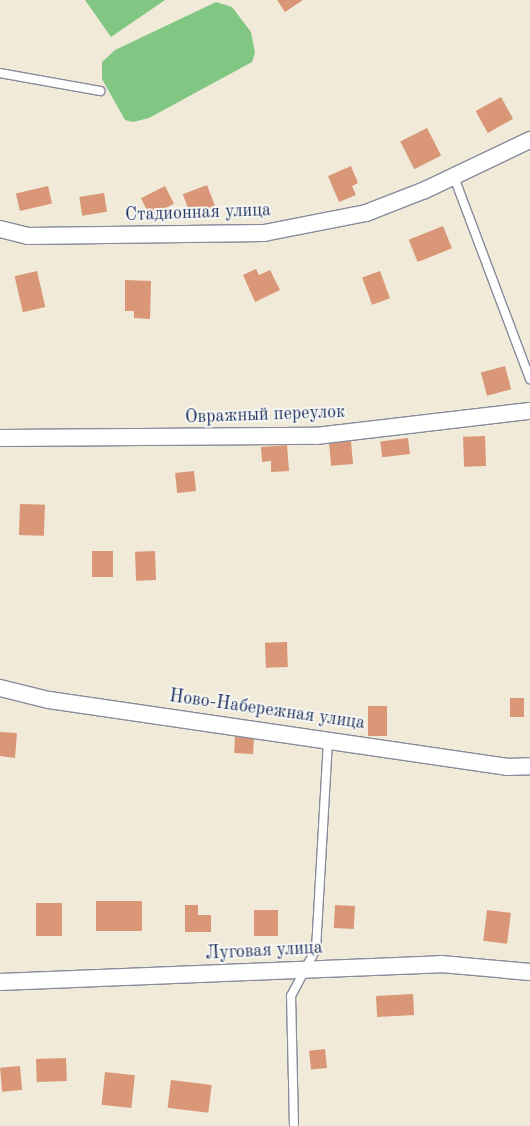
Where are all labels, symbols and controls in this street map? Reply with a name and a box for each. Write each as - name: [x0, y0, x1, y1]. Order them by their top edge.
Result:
- street label: Стадионная улица: [125, 200, 271, 226]
- street label: Овражный переулок: [185, 401, 345, 429]
- street label: Ново-Набережная улица: [168, 686, 366, 734]
- street label: Луговая улица: [205, 937, 323, 965]

